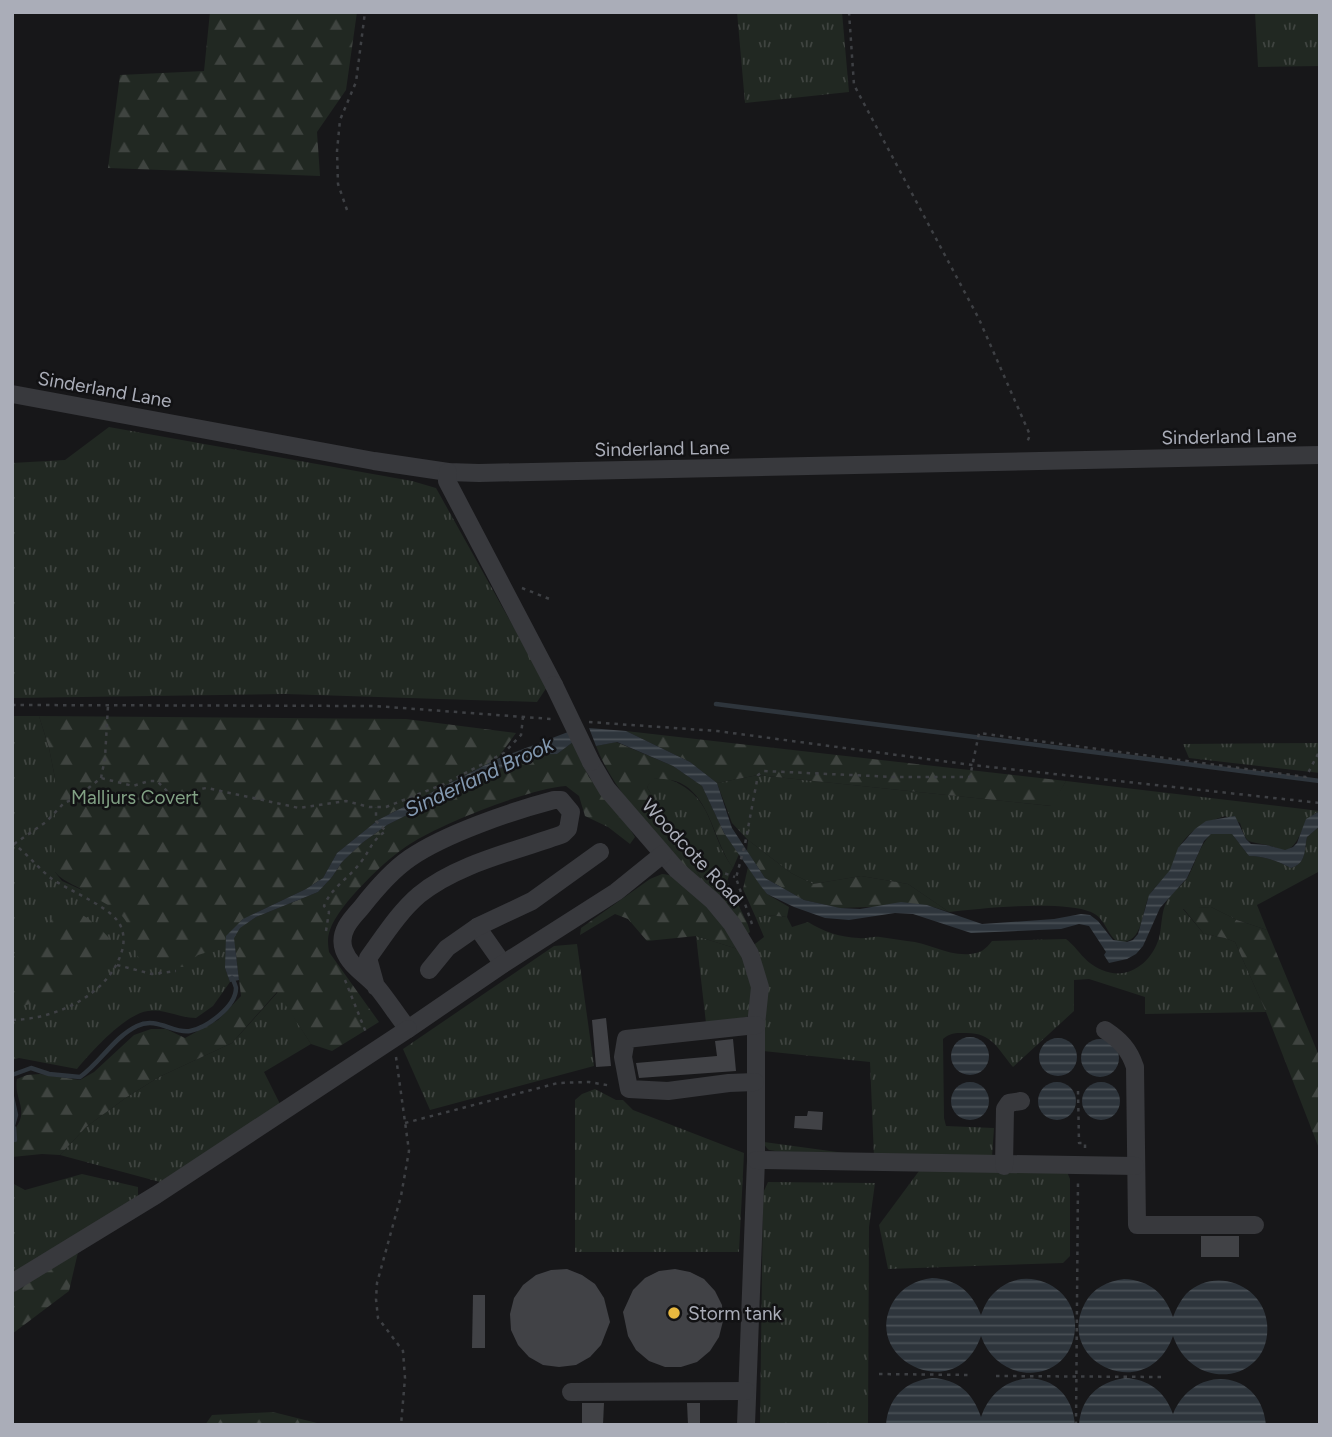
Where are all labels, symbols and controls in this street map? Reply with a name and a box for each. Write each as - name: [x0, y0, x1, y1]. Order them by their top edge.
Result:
- street label: Sinderland Lane: [36, 366, 174, 413]
- street label: Sinderland Lane: [1161, 424, 1297, 449]
- street label: Sinderland Lane: [594, 436, 730, 461]
- water label: Sinderland Brook: [400, 731, 558, 822]
- park label: Malljurs Covert: [71, 786, 199, 809]
- street label: Woodcote Road: [637, 794, 748, 911]
- place label: Storm tank: [688, 1302, 783, 1325]
- marker: Storm tank: [666, 1305, 682, 1321]

